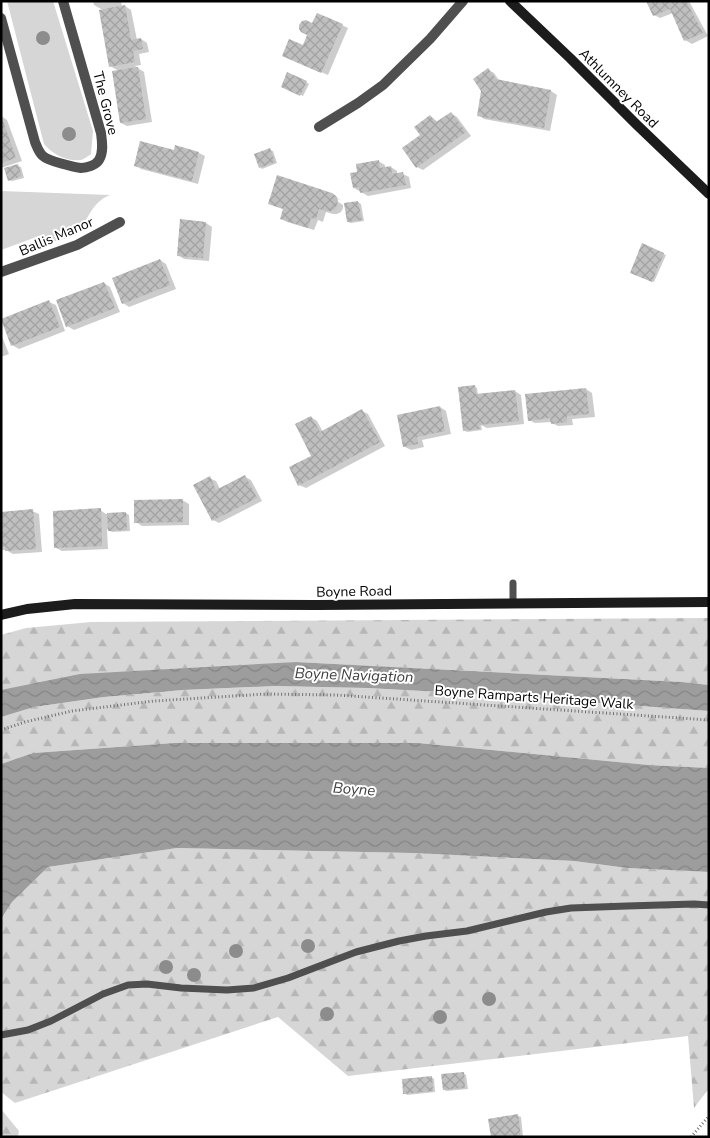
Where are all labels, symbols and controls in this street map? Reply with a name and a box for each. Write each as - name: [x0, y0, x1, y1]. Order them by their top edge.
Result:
- street label: Athlumney Road: [575, 44, 663, 132]
- street label: The Grove: [88, 69, 123, 137]
- street label: Ballis Manor: [16, 212, 96, 261]
- street label: Boyne Road: [316, 581, 392, 602]
- water label: Boyne Navigation: [294, 663, 414, 687]
- street label: Boyne Ramparts Heritage Walk: [434, 681, 635, 714]
- water label: Boyne: [332, 778, 376, 800]

